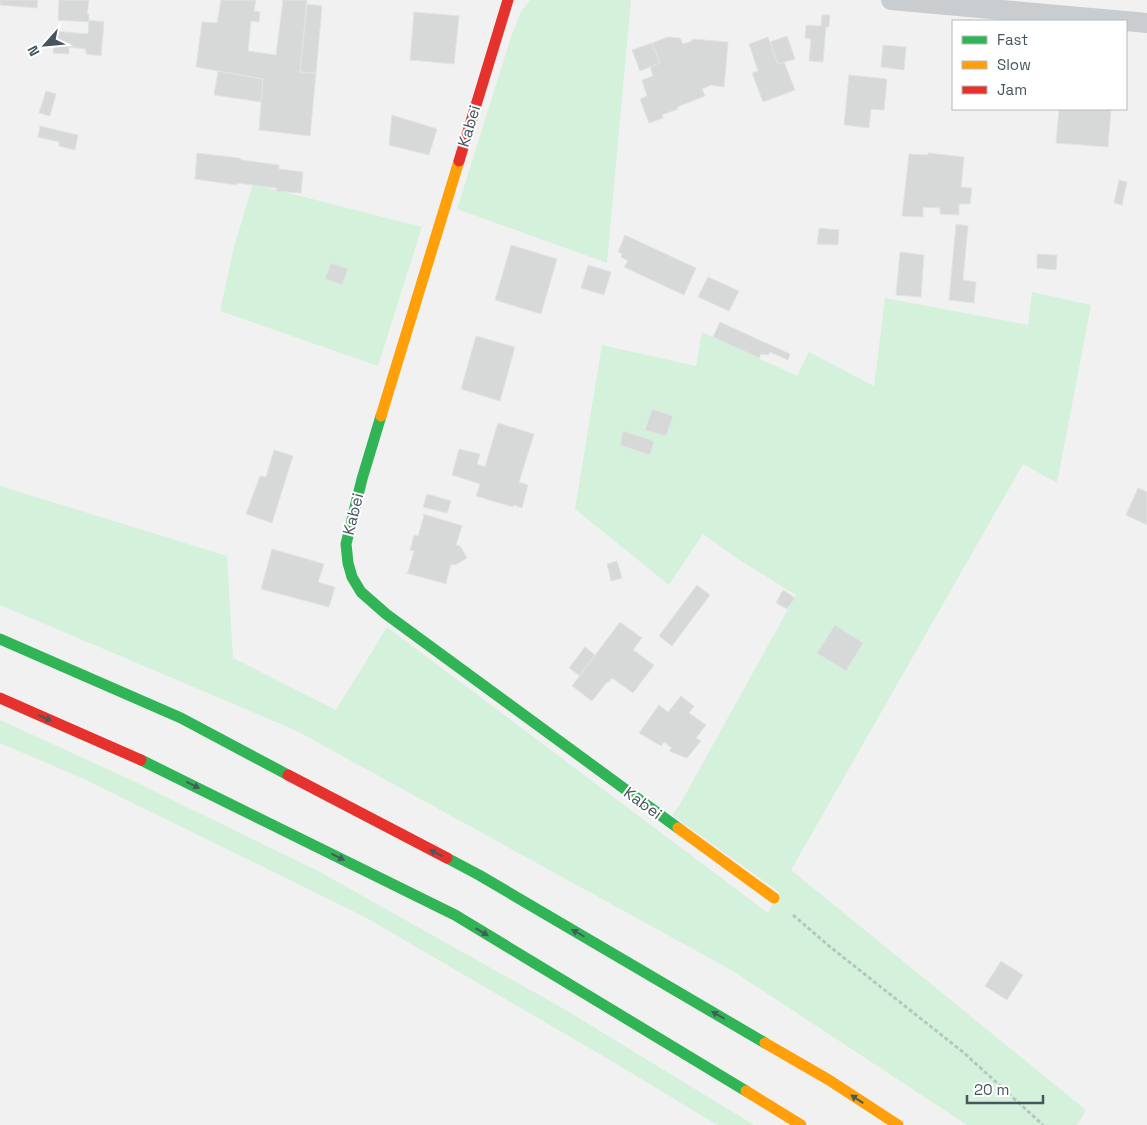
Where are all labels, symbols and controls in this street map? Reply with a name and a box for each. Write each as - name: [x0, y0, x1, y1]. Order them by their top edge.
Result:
- north arrow: [20, 20, 70, 70]
- legend: [952, 20, 1127, 110]
- text: Fast: [997, 30, 1028, 49]
- text: N: [23, 43, 44, 59]
- text: Slow: [997, 55, 1031, 74]
- text: Jam: [997, 80, 1027, 99]
- street label: Kabei: [453, 103, 485, 149]
- street label: Kabei: [338, 491, 368, 537]
- one-way arrow: [38, 714, 52, 722]
- one-way arrow: [185, 781, 200, 789]
- street label: Kabei: [620, 782, 666, 824]
- one-way arrow: [429, 849, 444, 857]
- one-way arrow: [331, 853, 345, 861]
- one-way arrow: [476, 927, 489, 936]
- one-way arrow: [571, 929, 584, 938]
- one-way arrow: [711, 1011, 724, 1020]
- scale bar: [967, 1072, 1043, 1104]
- text: 20 m: [974, 1080, 1009, 1099]
- one-way arrow: [851, 1094, 864, 1103]

